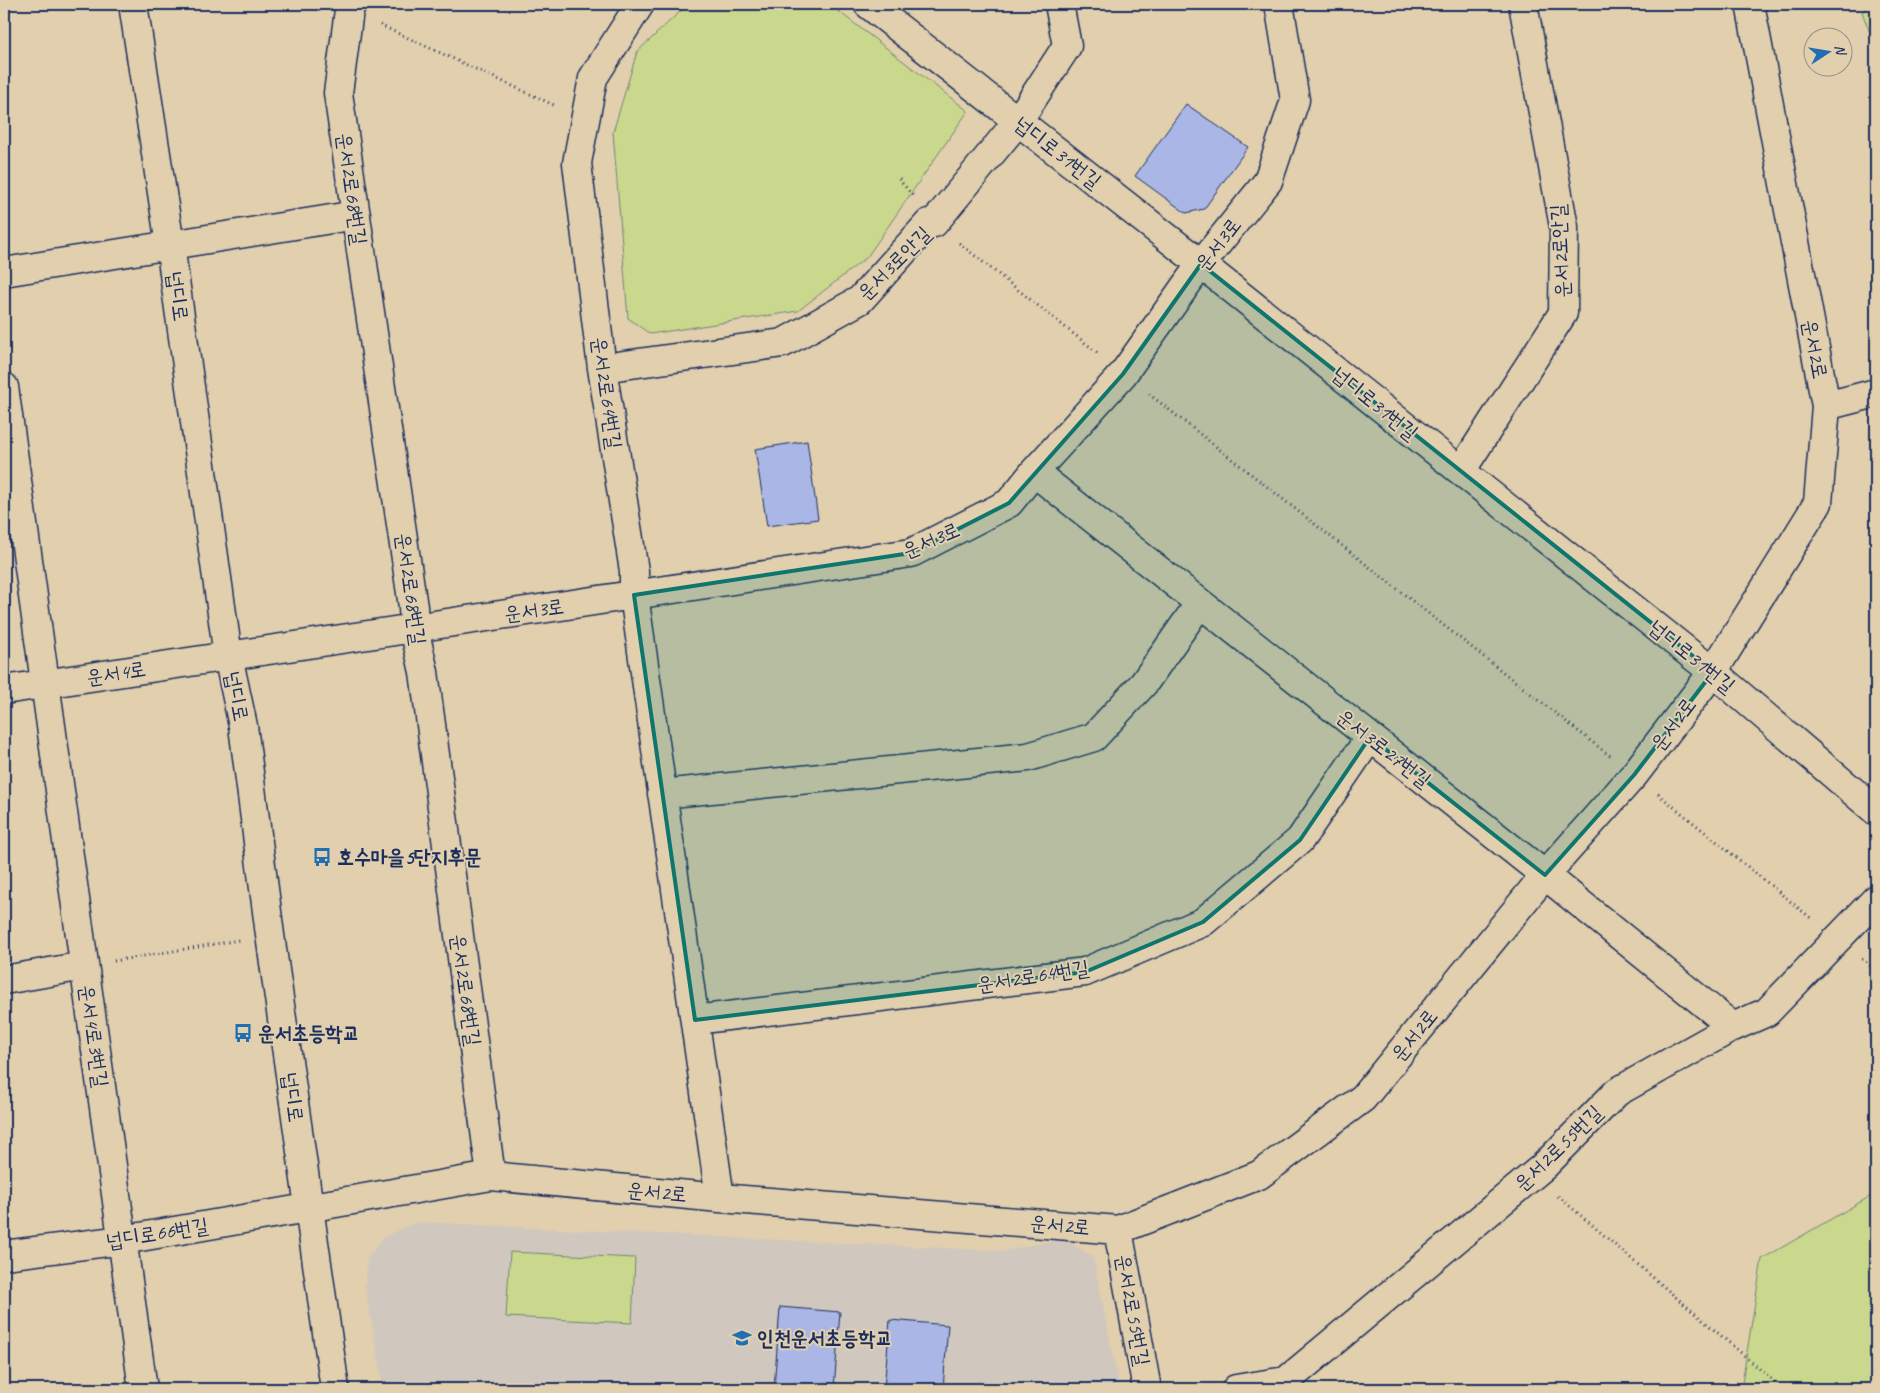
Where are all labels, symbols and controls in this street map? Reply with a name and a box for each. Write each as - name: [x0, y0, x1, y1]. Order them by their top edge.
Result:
- north arrow: [1802, 28, 1852, 78]
- text: N: [1831, 43, 1850, 58]
- street label: 넙디로31번길: [1009, 110, 1107, 194]
- street label: 운서2로68번길: [331, 131, 373, 247]
- street label: 운서2로안길: [1545, 203, 1575, 299]
- street label: 운서3로: [1189, 212, 1247, 276]
- street label: 운서3로안길: [852, 221, 936, 305]
- street label: 넙디로: [162, 269, 194, 323]
- street label: 운서2로: [1796, 317, 1834, 381]
- street label: 운서2로64번길: [586, 335, 628, 451]
- street label: 넙디로31번길: [1327, 360, 1423, 446]
- street label: 운서3로: [898, 516, 964, 564]
- street label: 운서2로68번길: [390, 531, 432, 647]
- street label: 운서3로: [502, 593, 566, 627]
- street label: 넙디로31번길: [1644, 613, 1740, 699]
- street label: 운서4로: [84, 655, 148, 691]
- street label: 넙디로: [219, 669, 255, 723]
- street label: 운서2로: [1645, 692, 1701, 756]
- street label: 운서3로27번길: [1332, 703, 1437, 793]
- place label: 호수마을5단지후문: [337, 844, 481, 870]
- bus stop icon: 호수마을5단지후문: [311, 846, 333, 868]
- street label: 운서2로68번길: [445, 932, 487, 1048]
- street label: 운서2로64번길: [975, 954, 1091, 998]
- street label: 운서4로3번길: [74, 983, 114, 1089]
- street label: 운서2로: [1385, 1003, 1443, 1067]
- place label: 운서초등학교: [258, 1020, 359, 1046]
- bus stop icon: 운서초등학교: [232, 1022, 254, 1044]
- street label: 넙디로: [277, 1070, 309, 1124]
- street label: 운서2로55번길: [1508, 1099, 1608, 1197]
- street label: 운서2로: [626, 1176, 688, 1208]
- street label: 운서2로: [1029, 1209, 1091, 1241]
- street label: 넙디로66번길: [104, 1212, 210, 1254]
- street label: 운서2로55번길: [1110, 1252, 1156, 1368]
- place label: 인천운서초등학교: [757, 1325, 892, 1351]
- school or university icon: 인천운서초등학교: [731, 1327, 753, 1349]

